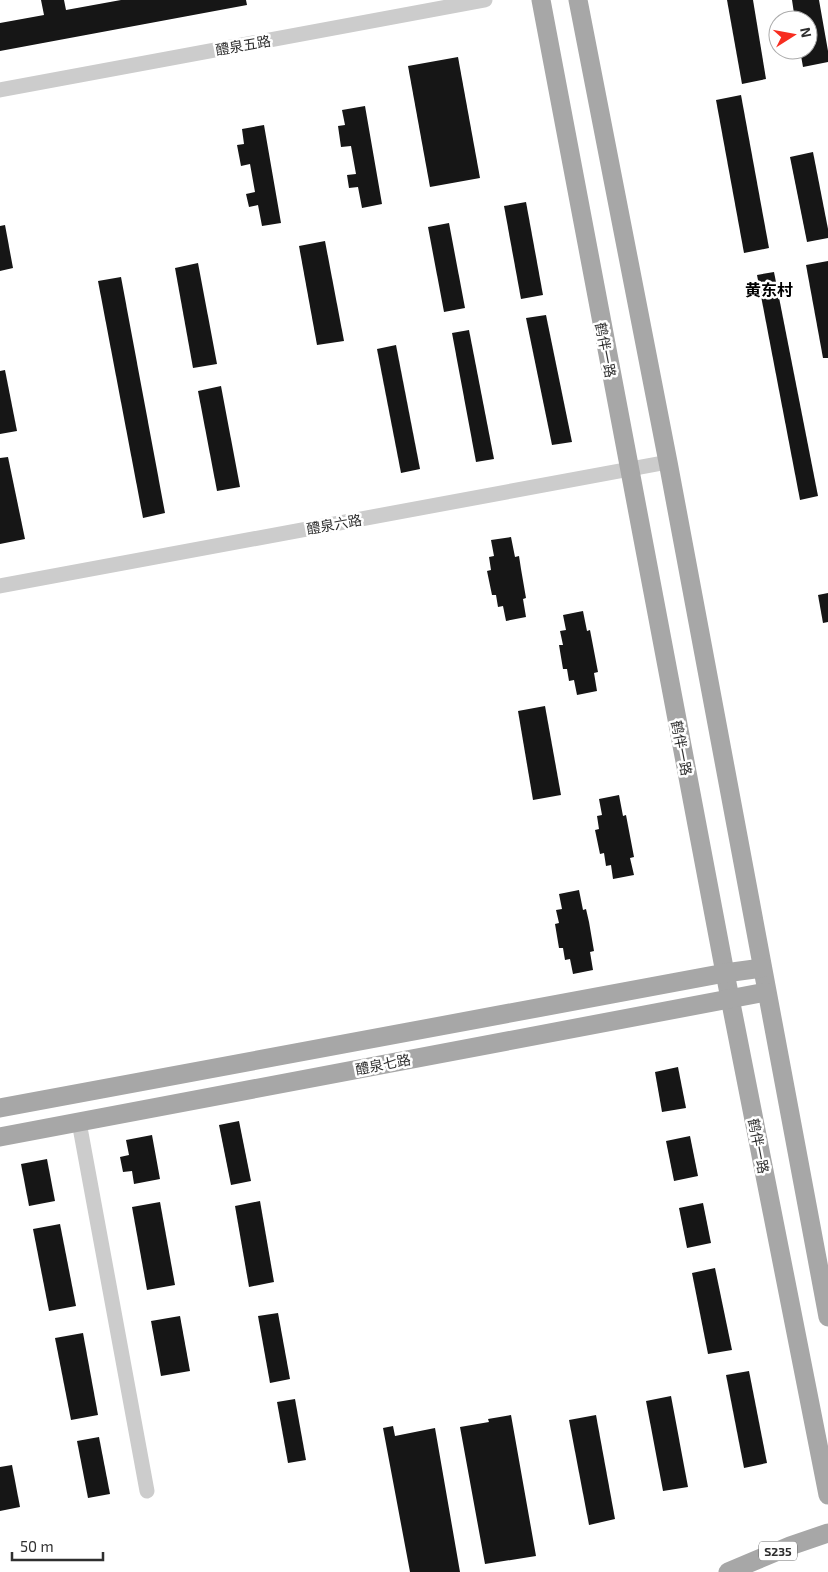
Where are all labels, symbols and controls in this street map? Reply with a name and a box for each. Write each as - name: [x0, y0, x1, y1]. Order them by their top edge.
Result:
- north arrow: [768, 10, 818, 60]
- text: N: [797, 26, 816, 39]
- street label: 醴泉五路: [214, 32, 272, 58]
- district label: 黄东村: [745, 280, 793, 299]
- street label: 鹤伴一路: [592, 321, 620, 379]
- street label: 醴泉六路: [305, 511, 363, 537]
- street label: 鹤伴一路: [668, 719, 696, 777]
- street label: 醴泉七路: [354, 1050, 412, 1078]
- street label: 鹤伴一路: [745, 1117, 773, 1175]
- scale bar: [12, 1530, 104, 1562]
- text: 50 m: [20, 1537, 54, 1555]
- road number: S235: [759, 1542, 797, 1560]

